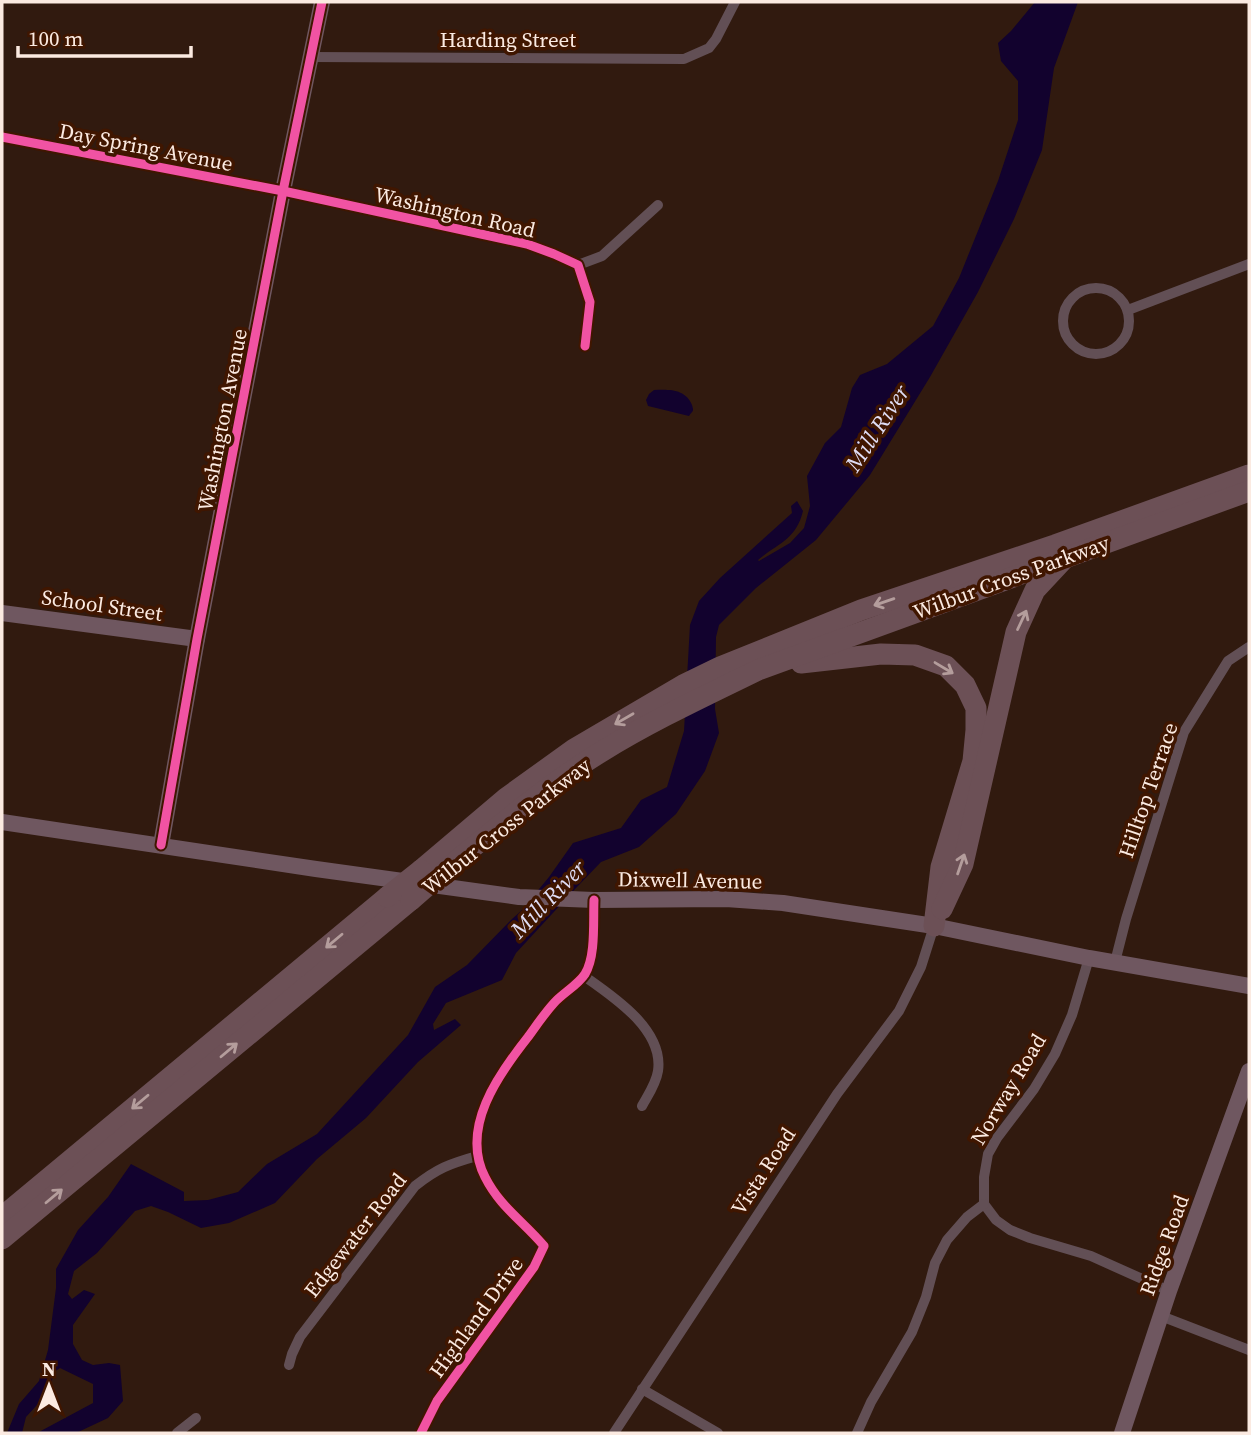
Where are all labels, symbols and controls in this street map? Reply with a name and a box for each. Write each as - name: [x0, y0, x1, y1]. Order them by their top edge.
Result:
- scale bar: [18, 14, 191, 58]
- text: 100 m: [28, 24, 83, 53]
- street label: Harding Street: [440, 25, 576, 54]
- street label: Day Spring Avenue: [57, 116, 235, 178]
- street label: Washington Road: [372, 179, 538, 245]
- street label: Washington Avenue: [190, 326, 254, 514]
- water label: Mill River: [837, 378, 917, 478]
- street label: Wilbur Cross Parkway: [909, 528, 1113, 626]
- street label: School Street: [40, 582, 164, 628]
- one-way arrow: [874, 597, 896, 609]
- one-way arrow: [1016, 610, 1029, 631]
- one-way arrow: [934, 661, 954, 675]
- one-way arrow: [615, 713, 635, 727]
- street label: Hilltop Terrace: [1111, 718, 1185, 862]
- street label: Wilbur Cross Parkway: [416, 751, 597, 901]
- water label: Mill River: [502, 852, 594, 946]
- one-way arrow: [956, 853, 968, 875]
- street label: Dixwell Avenue: [617, 864, 763, 896]
- one-way arrow: [325, 932, 343, 948]
- street label: Norway Road: [963, 1028, 1053, 1150]
- one-way arrow: [220, 1043, 238, 1058]
- one-way arrow: [132, 1094, 150, 1110]
- street label: Vista Road: [724, 1122, 802, 1220]
- street label: Edgewater Road: [297, 1167, 413, 1303]
- one-way arrow: [45, 1188, 63, 1203]
- street label: Ridge Road: [1132, 1190, 1196, 1300]
- street label: Highland Drive: [422, 1251, 530, 1383]
- north arrow: [14, 1351, 84, 1421]
- text: N: [42, 1356, 56, 1382]

